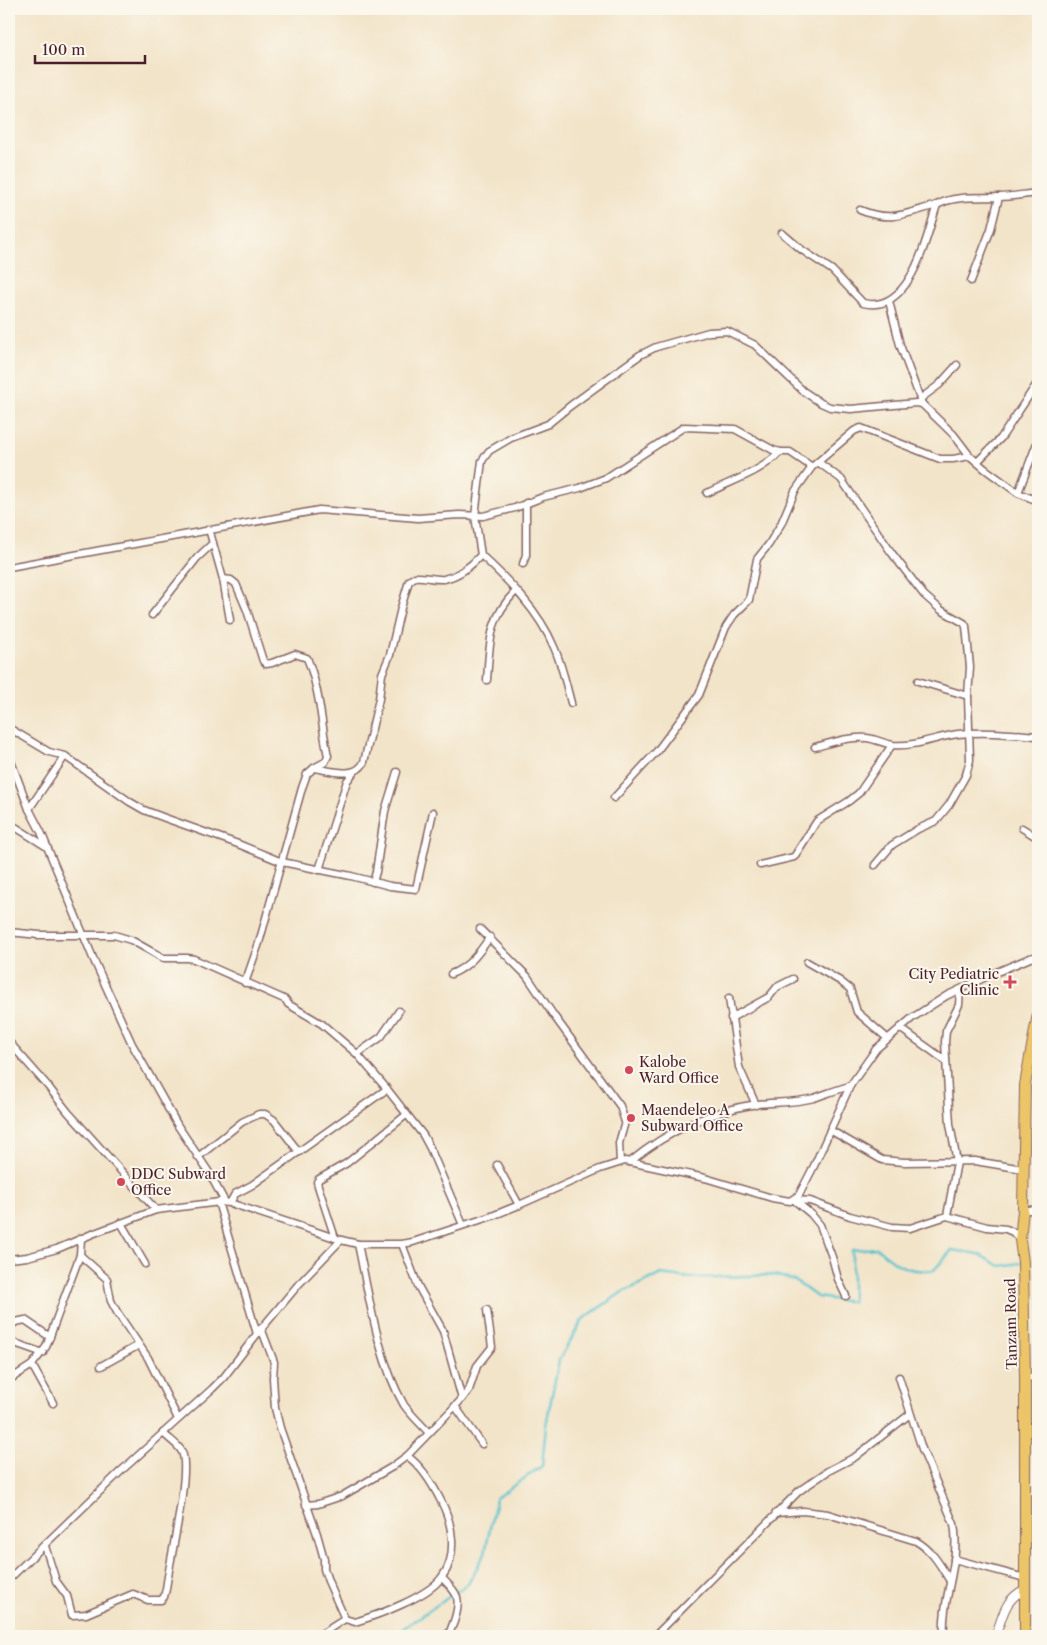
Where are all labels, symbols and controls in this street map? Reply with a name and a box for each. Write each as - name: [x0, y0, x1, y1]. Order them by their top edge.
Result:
- scale bar: [35, 32, 145, 64]
- text: 100 m: [42, 40, 85, 59]
- place label: City Pediatric Clinic: [909, 965, 999, 999]
- marker: City Pediatric Clinic: [1003, 975, 1017, 989]
- place label: Kalobe Ward Office: [638, 1053, 719, 1087]
- marker: Kalobe Ward Office: [623, 1064, 635, 1076]
- place label: Maendeleo A Subward Office: [641, 1101, 743, 1135]
- marker: Maendeleo A Subward Office: [625, 1112, 637, 1124]
- place label: DDC Subward Office: [131, 1165, 226, 1199]
- marker: DDC Subward Office: [115, 1176, 127, 1188]
- street label: Tanzam Road: [1001, 1278, 1021, 1370]

